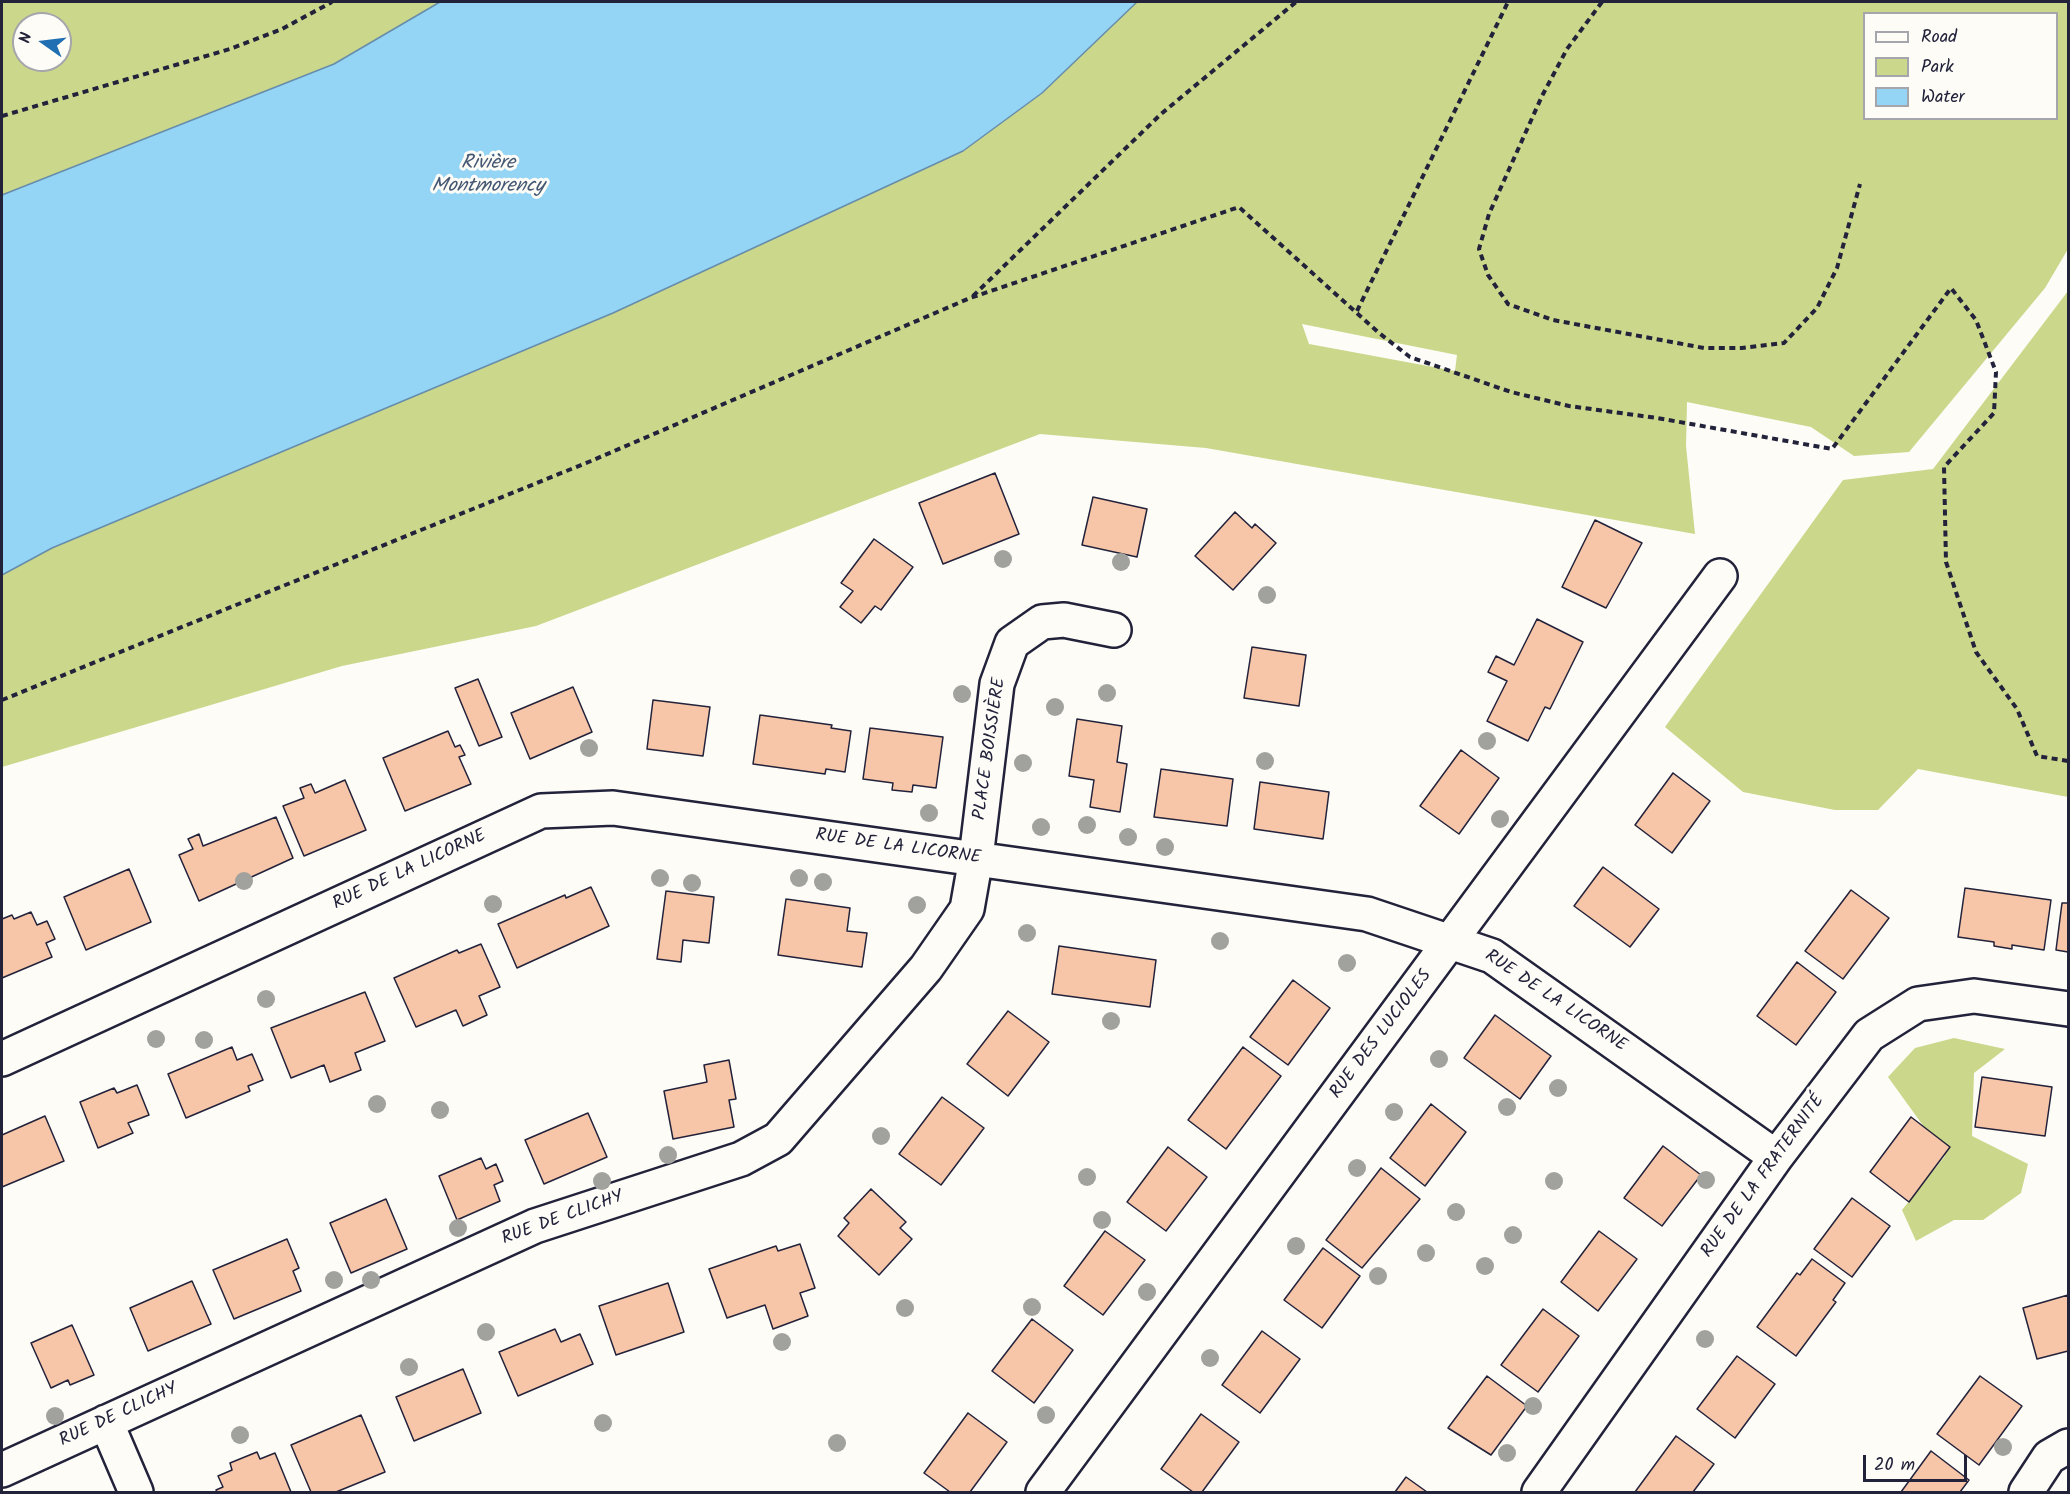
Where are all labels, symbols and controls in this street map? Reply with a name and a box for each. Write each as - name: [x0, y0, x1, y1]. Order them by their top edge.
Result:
- north arrow: [12, 12, 72, 72]
- legend: [1863, 12, 2058, 120]
- text: Road: [1921, 23, 1957, 52]
- text: N: [13, 30, 39, 46]
- text: Park: [1921, 53, 1954, 82]
- text: Water: [1921, 83, 1965, 112]
- water label: Rivière Montmorency: [432, 153, 544, 200]
- street label: PLACE BOISSIÈRE: [970, 676, 1012, 822]
- street label: RUE DE LA LICORNE: [330, 826, 490, 916]
- street label: RUE DE LA LICORNE: [814, 826, 982, 870]
- street label: RUE DE LA LICORNE: [1480, 946, 1630, 1058]
- street label: RUE DES LUCIOLES: [1326, 966, 1438, 1104]
- street label: RUE DE LA FRATERNITÉ: [1698, 1091, 1830, 1263]
- street label: RUE DE CLICHY: [499, 1187, 627, 1251]
- street label: RUE DE CLICHY: [57, 1379, 181, 1453]
- scale bar: [1866, 1443, 1970, 1481]
- text: 20 m: [1874, 1451, 1915, 1480]

